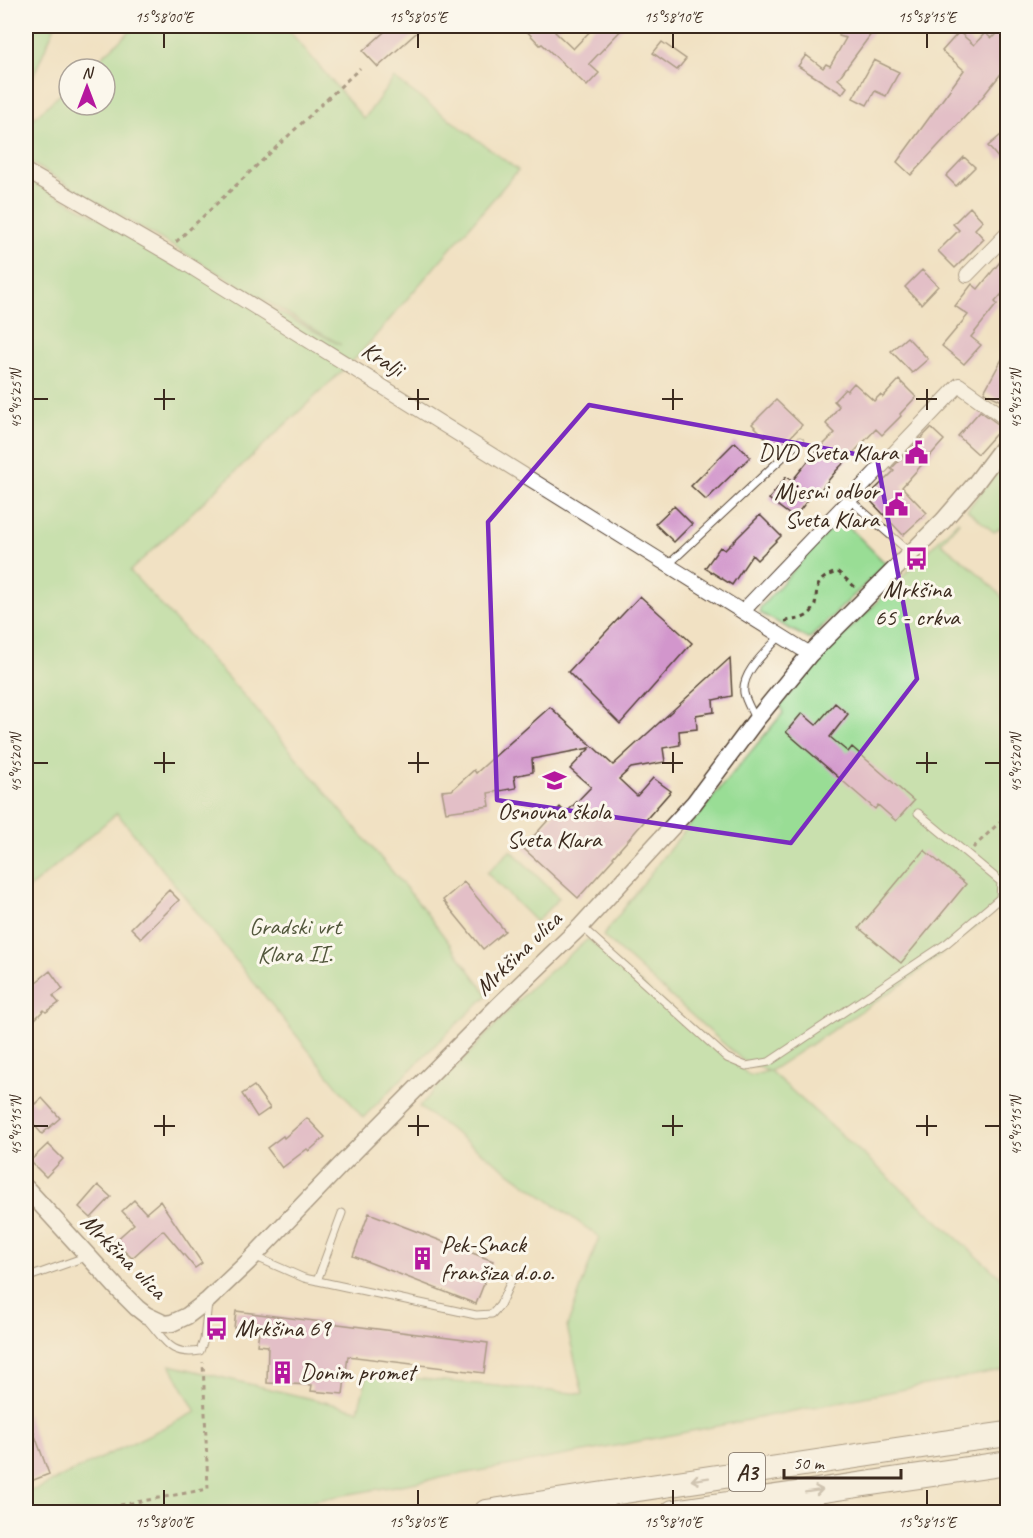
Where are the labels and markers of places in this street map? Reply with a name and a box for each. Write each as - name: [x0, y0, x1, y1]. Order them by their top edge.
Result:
- place label: DVD Sveta Klara: [758, 437, 900, 467]
- public building icon: DVD Sveta Klara: [903, 439, 929, 465]
- place label: Mjesni odbor Sveta Klara: [774, 476, 881, 534]
- public building icon: Mjesni odbor Sveta Klara: [884, 492, 910, 518]
- bus stop icon: Mrkšina 65 - crkva: [904, 546, 930, 572]
- place label: Mrkšina 65 - crkva: [874, 574, 961, 632]
- school or university icon: Osnovna škola Sveta Klara: [541, 768, 567, 794]
- place label: Osnovna škola Sveta Klara: [497, 796, 612, 854]
- place label: Pek-Snack franšiza d.o.o.: [441, 1229, 554, 1287]
- building icon: Pek-Snack franšiza d.o.o.: [410, 1245, 436, 1271]
- place label: Mrkšina 69: [235, 1313, 332, 1343]
- bus stop icon: Mrkšina 69: [204, 1315, 230, 1341]
- place label: Donim promet: [300, 1357, 418, 1387]
- building icon: Donim promet: [269, 1359, 295, 1385]

